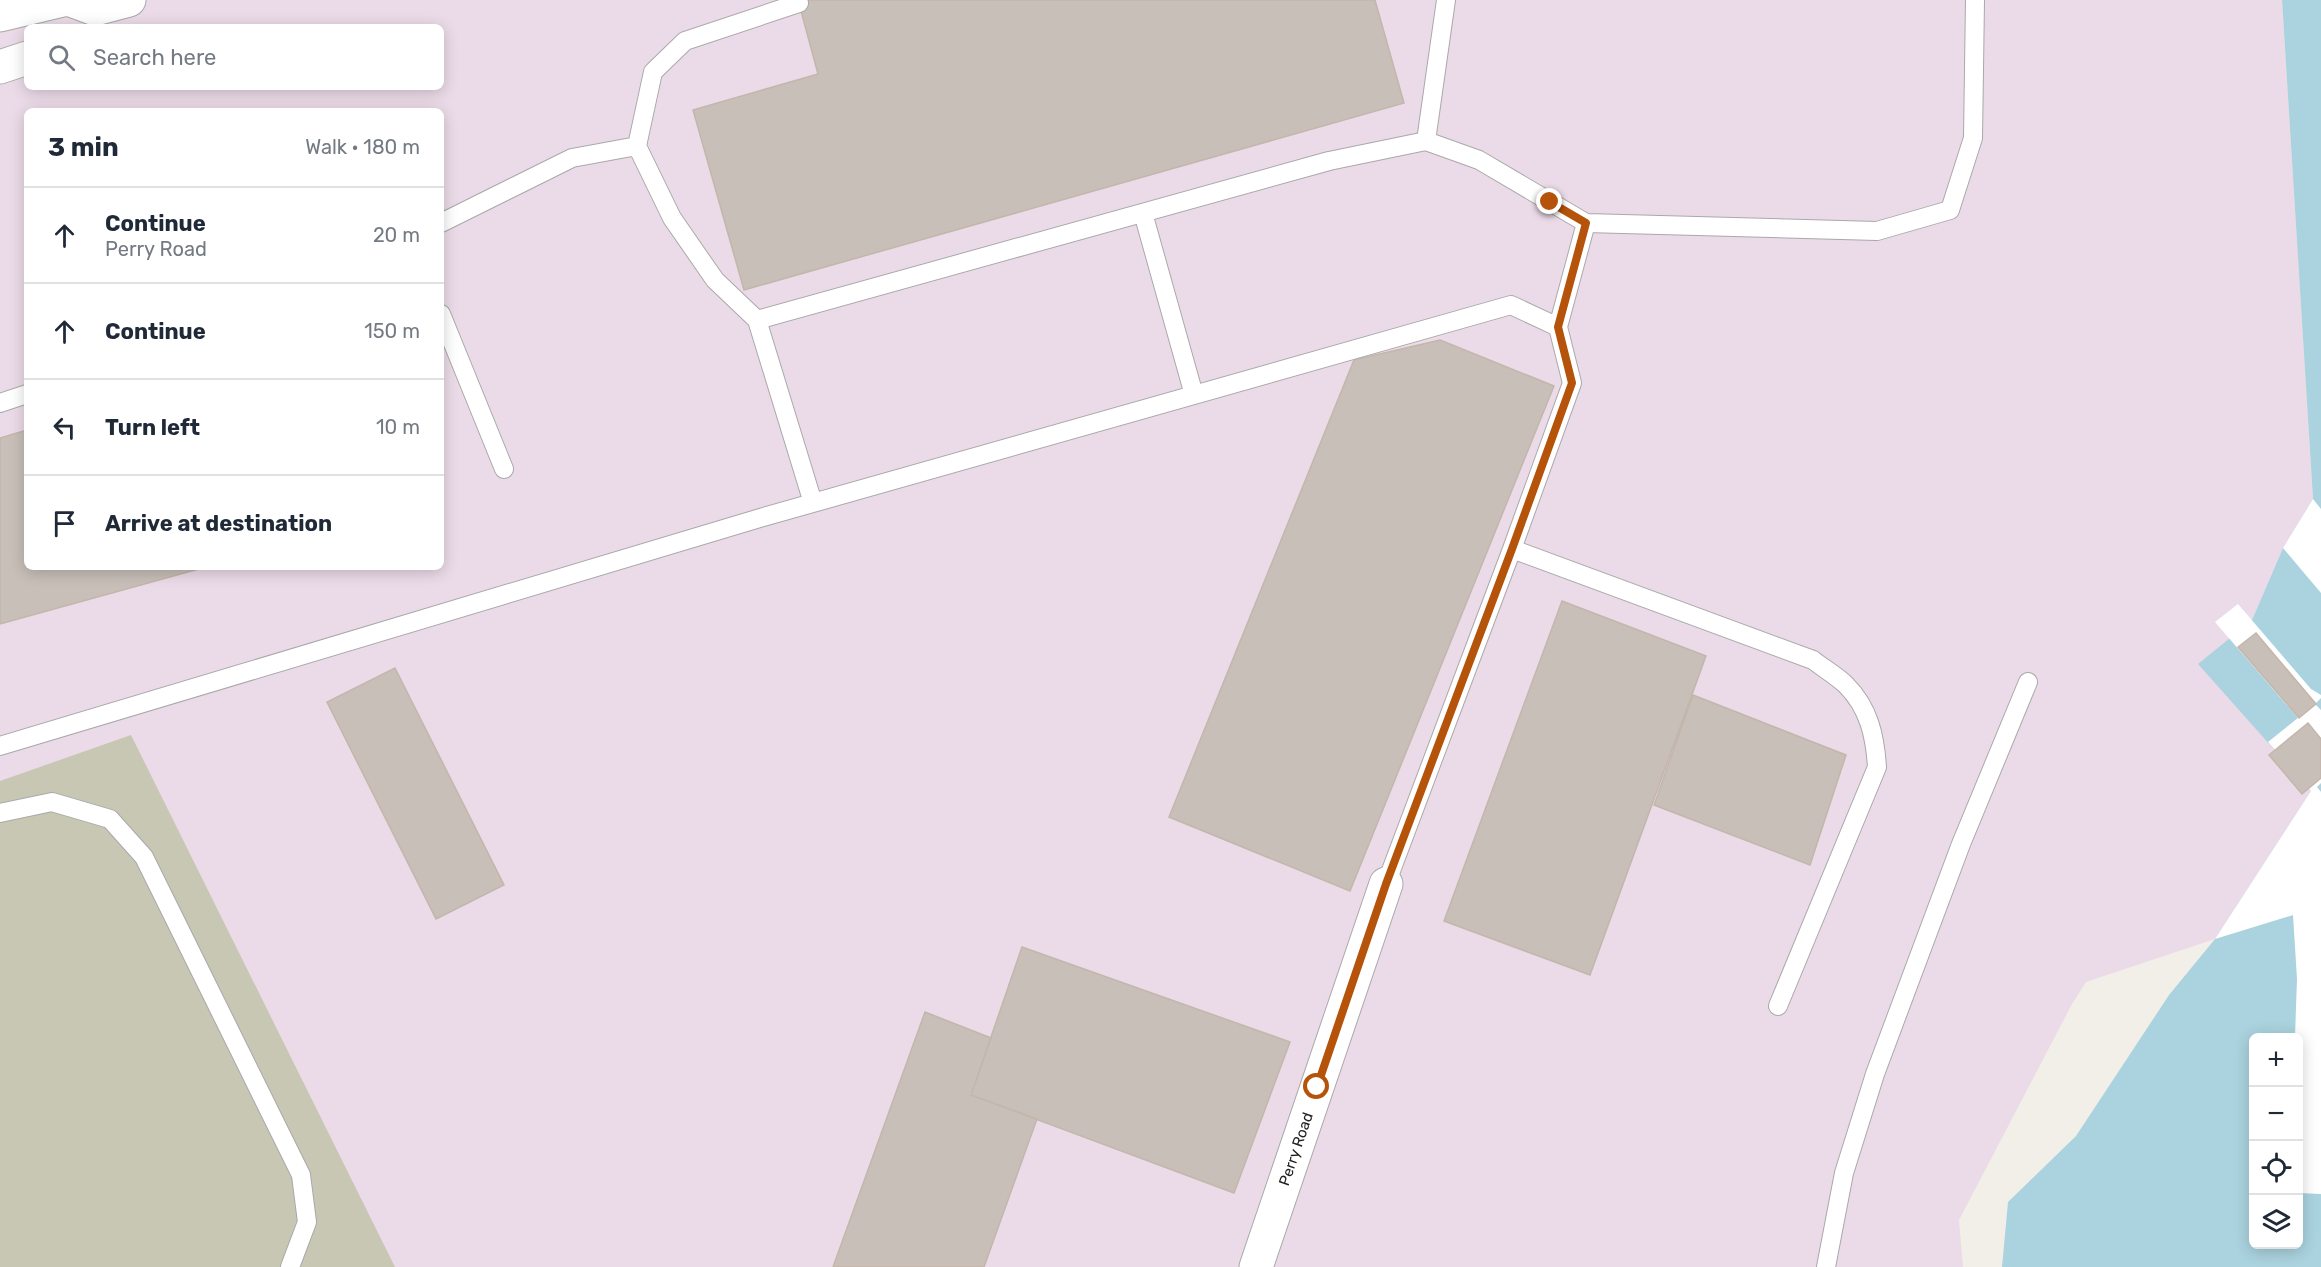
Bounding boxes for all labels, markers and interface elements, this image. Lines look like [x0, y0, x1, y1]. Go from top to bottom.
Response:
search box [24, 24, 444, 90]
icon: search [45, 41, 78, 74]
text: Search here [93, 44, 216, 71]
text: 3 min [48, 132, 119, 163]
text: Walk · 180 m [305, 135, 420, 159]
route end [1536, 188, 1562, 214]
text: Continue [105, 210, 206, 237]
icon: ahead [48, 219, 81, 252]
text: 20 m [373, 223, 420, 247]
text: Perry Road [105, 237, 207, 261]
icon: ahead [48, 315, 81, 348]
text: Continue [105, 318, 206, 345]
text: 150 m [364, 319, 420, 343]
icon: left [48, 411, 81, 444]
text: Turn left [105, 414, 200, 441]
text: 10 m [376, 415, 420, 439]
icon: arrive [48, 507, 81, 540]
text: Arrive at destination [105, 510, 332, 537]
map controls [2249, 1033, 2303, 1249]
button: + [2249, 1033, 2303, 1087]
route start [1303, 1073, 1329, 1099]
button: − [2249, 1087, 2303, 1141]
street label: Perry Road [1275, 1110, 1317, 1188]
button: locate [2249, 1141, 2303, 1195]
button: layers [2249, 1195, 2303, 1249]

